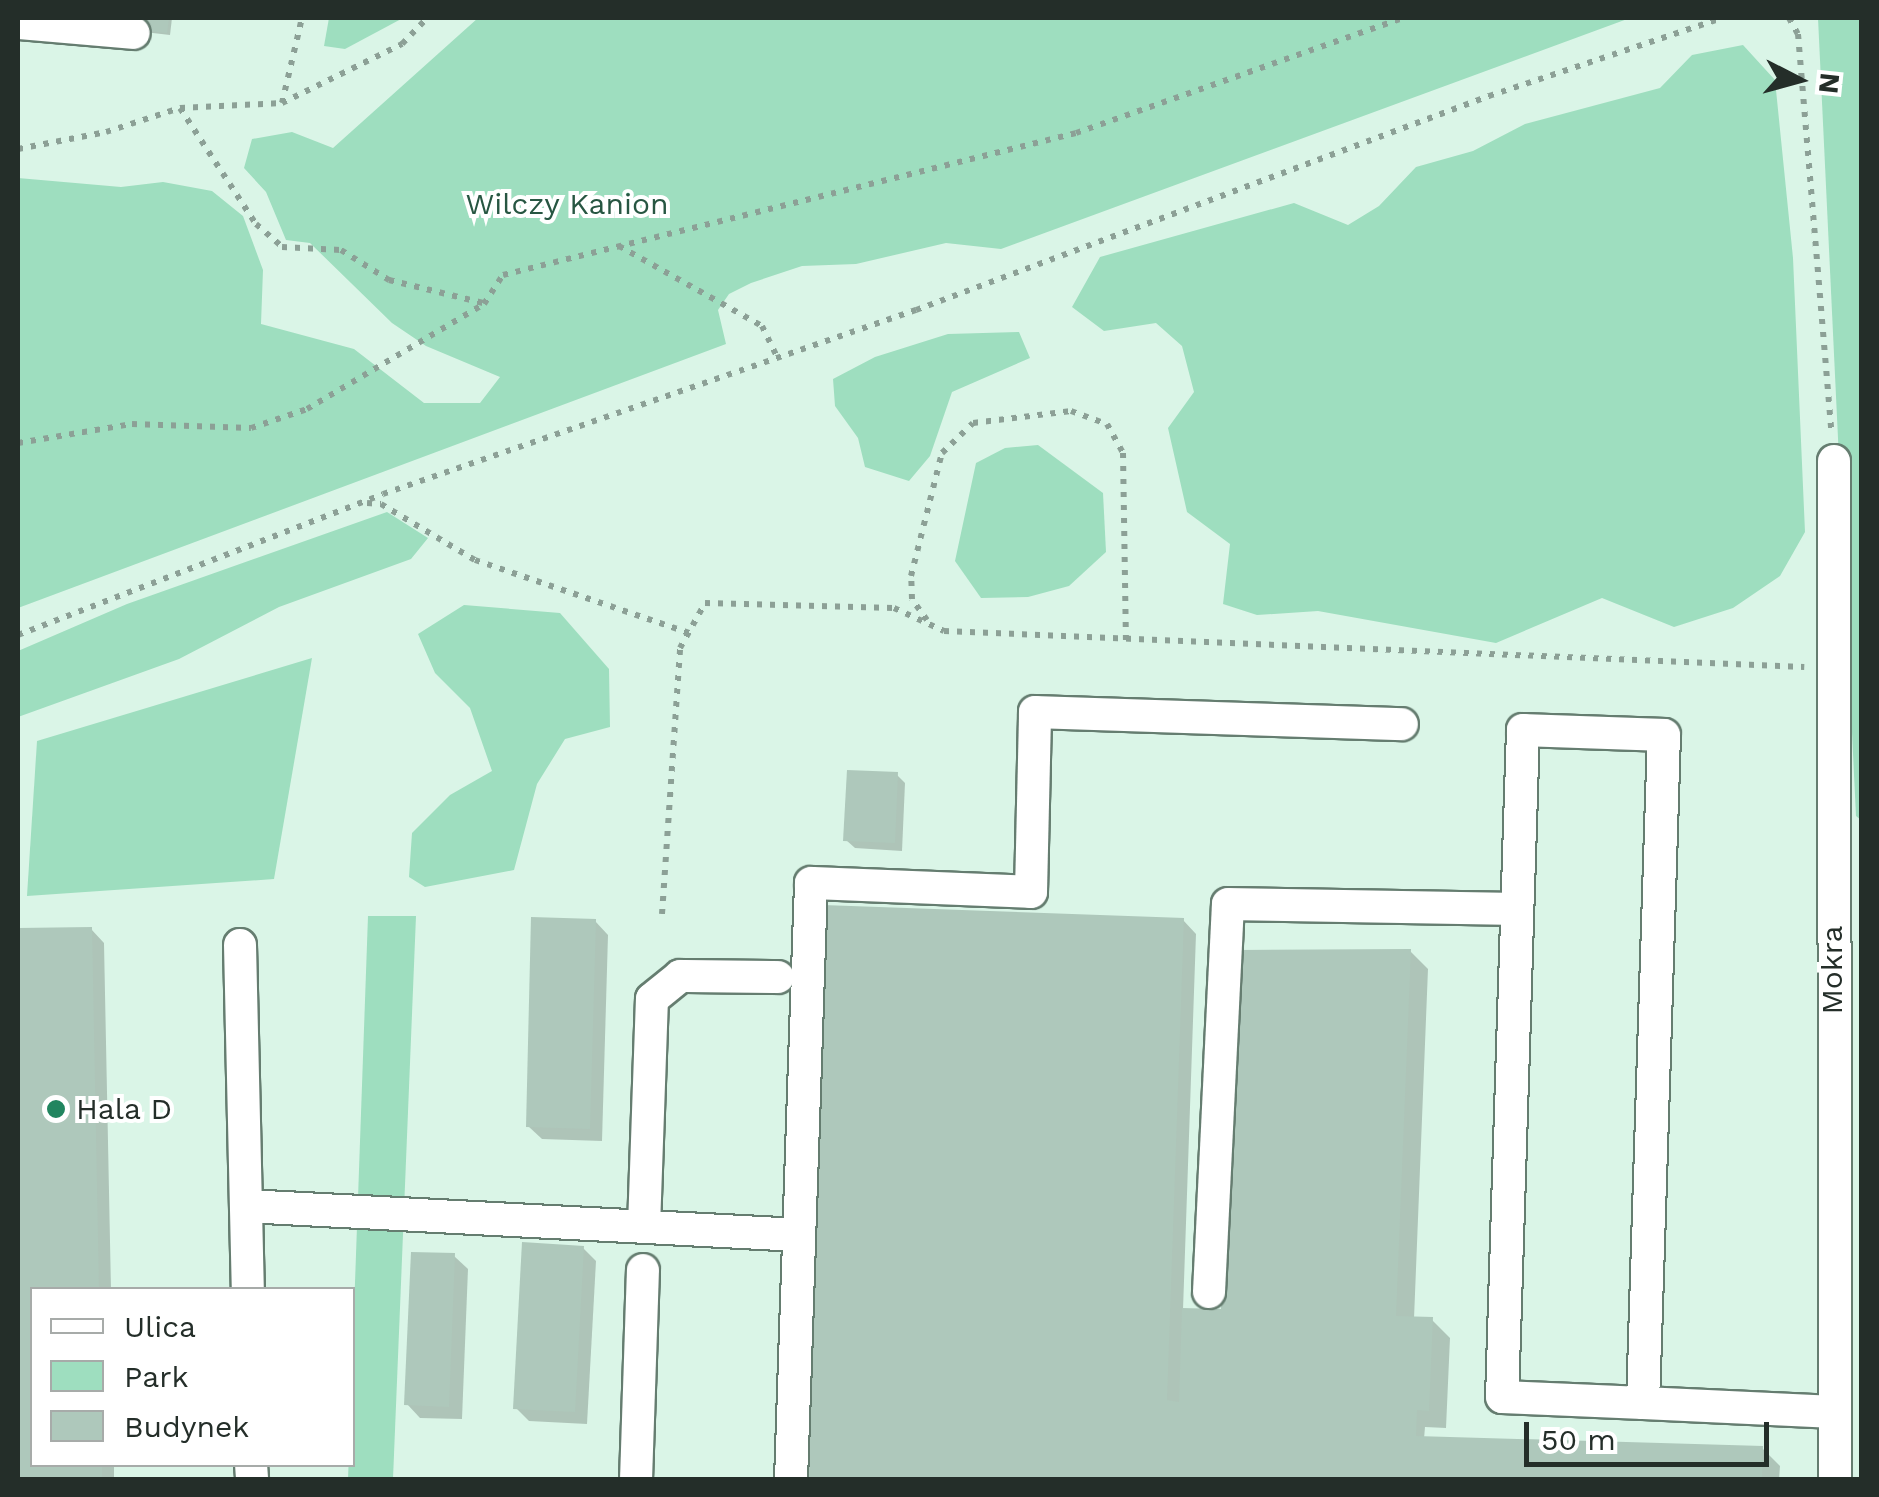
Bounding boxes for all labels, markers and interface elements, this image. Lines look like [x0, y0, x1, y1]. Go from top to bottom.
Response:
north arrow [1749, 30, 1849, 130]
text: N [1812, 71, 1847, 95]
park label: Wilczy Kanion [465, 186, 669, 222]
street label: Mokra [1814, 925, 1850, 1015]
place label: Hala D [76, 1091, 173, 1127]
marker: Hala D [45, 1098, 67, 1120]
legend [30, 1287, 355, 1467]
text: Ulica [124, 1309, 196, 1344]
text: Park [124, 1359, 189, 1394]
scale bar [1529, 1402, 1774, 1464]
text: Budynek [124, 1409, 249, 1444]
text: 50 m [1541, 1422, 1616, 1457]

